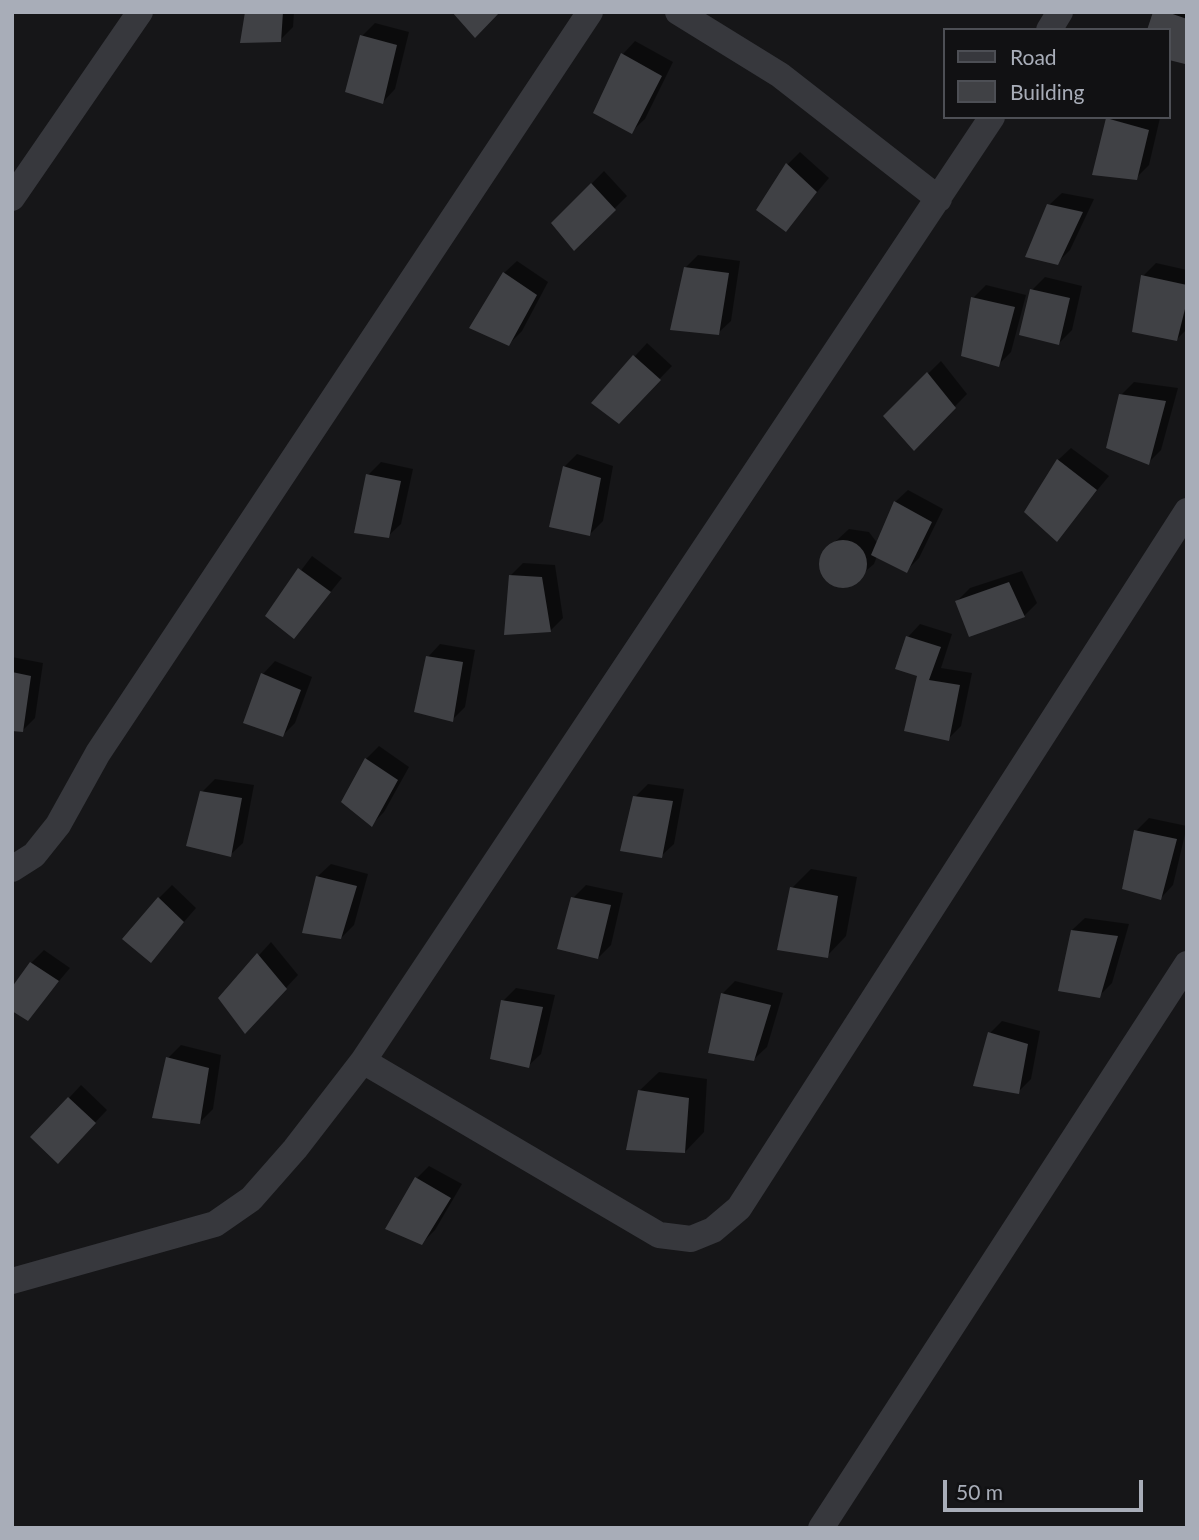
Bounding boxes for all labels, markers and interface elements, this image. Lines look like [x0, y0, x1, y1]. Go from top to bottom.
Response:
legend [944, 28, 1171, 119]
text: Road [1010, 44, 1057, 69]
text: Building [1010, 79, 1085, 104]
scale bar [947, 1466, 1146, 1510]
text: 50 m [956, 1479, 1003, 1504]

